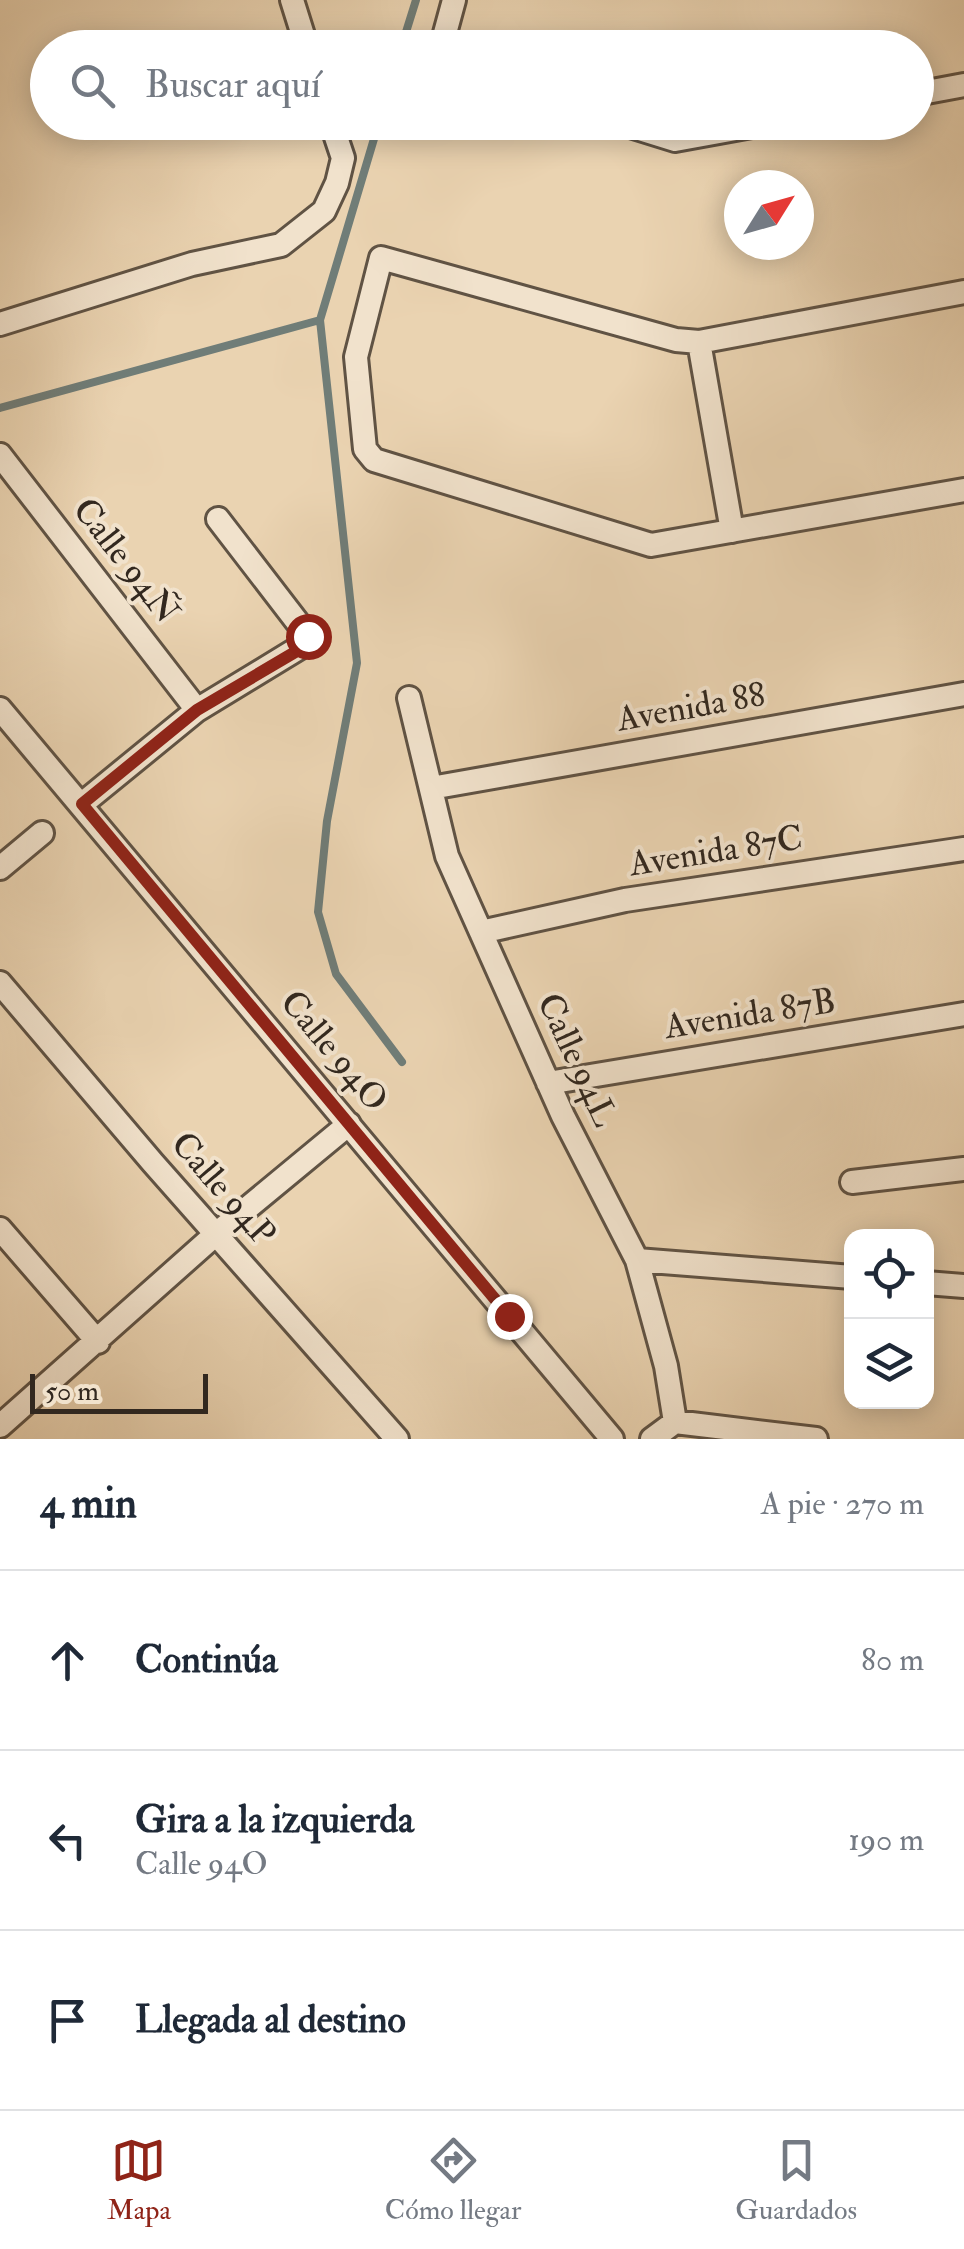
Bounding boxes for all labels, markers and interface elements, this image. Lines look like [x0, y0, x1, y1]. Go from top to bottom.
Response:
search box [30, 30, 934, 140]
icon: search [65, 58, 120, 113]
text: Buscar aquí [145, 61, 321, 109]
north arrow [724, 170, 814, 260]
street label: Calle 94Ñ [63, 489, 190, 633]
route start [286, 614, 332, 660]
street label: Avenida 88 [612, 672, 769, 742]
street label: Avenida 87C [625, 816, 806, 887]
street label: Avenida 87B [660, 979, 839, 1049]
street label: Calle 94O [271, 981, 397, 1121]
street label: Calle 94L [527, 986, 627, 1134]
street label: Calle 94P [161, 1123, 285, 1255]
map controls [844, 1229, 934, 1409]
button: locate [844, 1229, 934, 1319]
route end [487, 1294, 533, 1340]
button: layers [844, 1319, 934, 1409]
scale bar [30, 1369, 208, 1414]
text: 50 m [45, 1374, 99, 1409]
text: 4 min [40, 1478, 137, 1530]
text: A pie · 270 m [761, 1484, 924, 1524]
icon: ahead [40, 1633, 95, 1688]
text: Continúa [135, 1636, 278, 1684]
text: 80 m [861, 1640, 924, 1680]
text: Gira a la izquierda [135, 1796, 414, 1844]
icon: left [40, 1813, 95, 1868]
text: 190 m [848, 1820, 924, 1860]
text: Calle 94O [135, 1844, 268, 1884]
icon: arrive [40, 1993, 95, 2048]
text: Llegada al destino [135, 1996, 406, 2044]
tab: Mapa [107, 2133, 171, 2228]
tab: Cómo llegar [385, 2133, 521, 2228]
tab: Guardados [735, 2133, 857, 2228]

